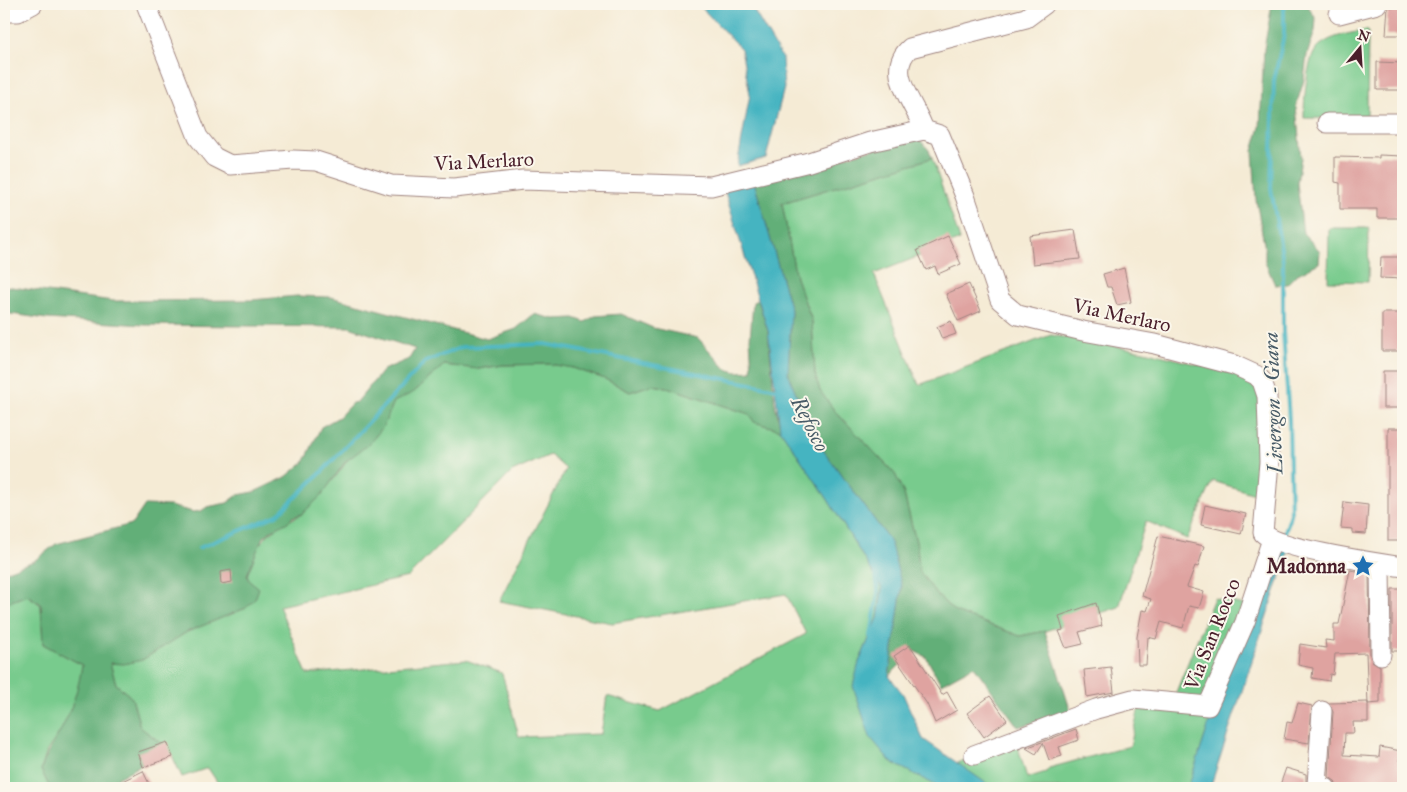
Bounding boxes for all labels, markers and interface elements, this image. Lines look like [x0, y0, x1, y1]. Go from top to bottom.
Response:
north arrow [1334, 22, 1384, 72]
text: N [1356, 26, 1372, 46]
street label: Via Merlaro [433, 146, 534, 176]
street label: Via Merlaro [1070, 293, 1173, 337]
water label: Livergon - Giara [1258, 332, 1289, 475]
water label: Refosco [785, 391, 835, 456]
place icon: Madonna [1350, 553, 1376, 579]
place label: Madonna [1267, 554, 1347, 578]
street label: Via San Rocco [1178, 575, 1245, 694]

